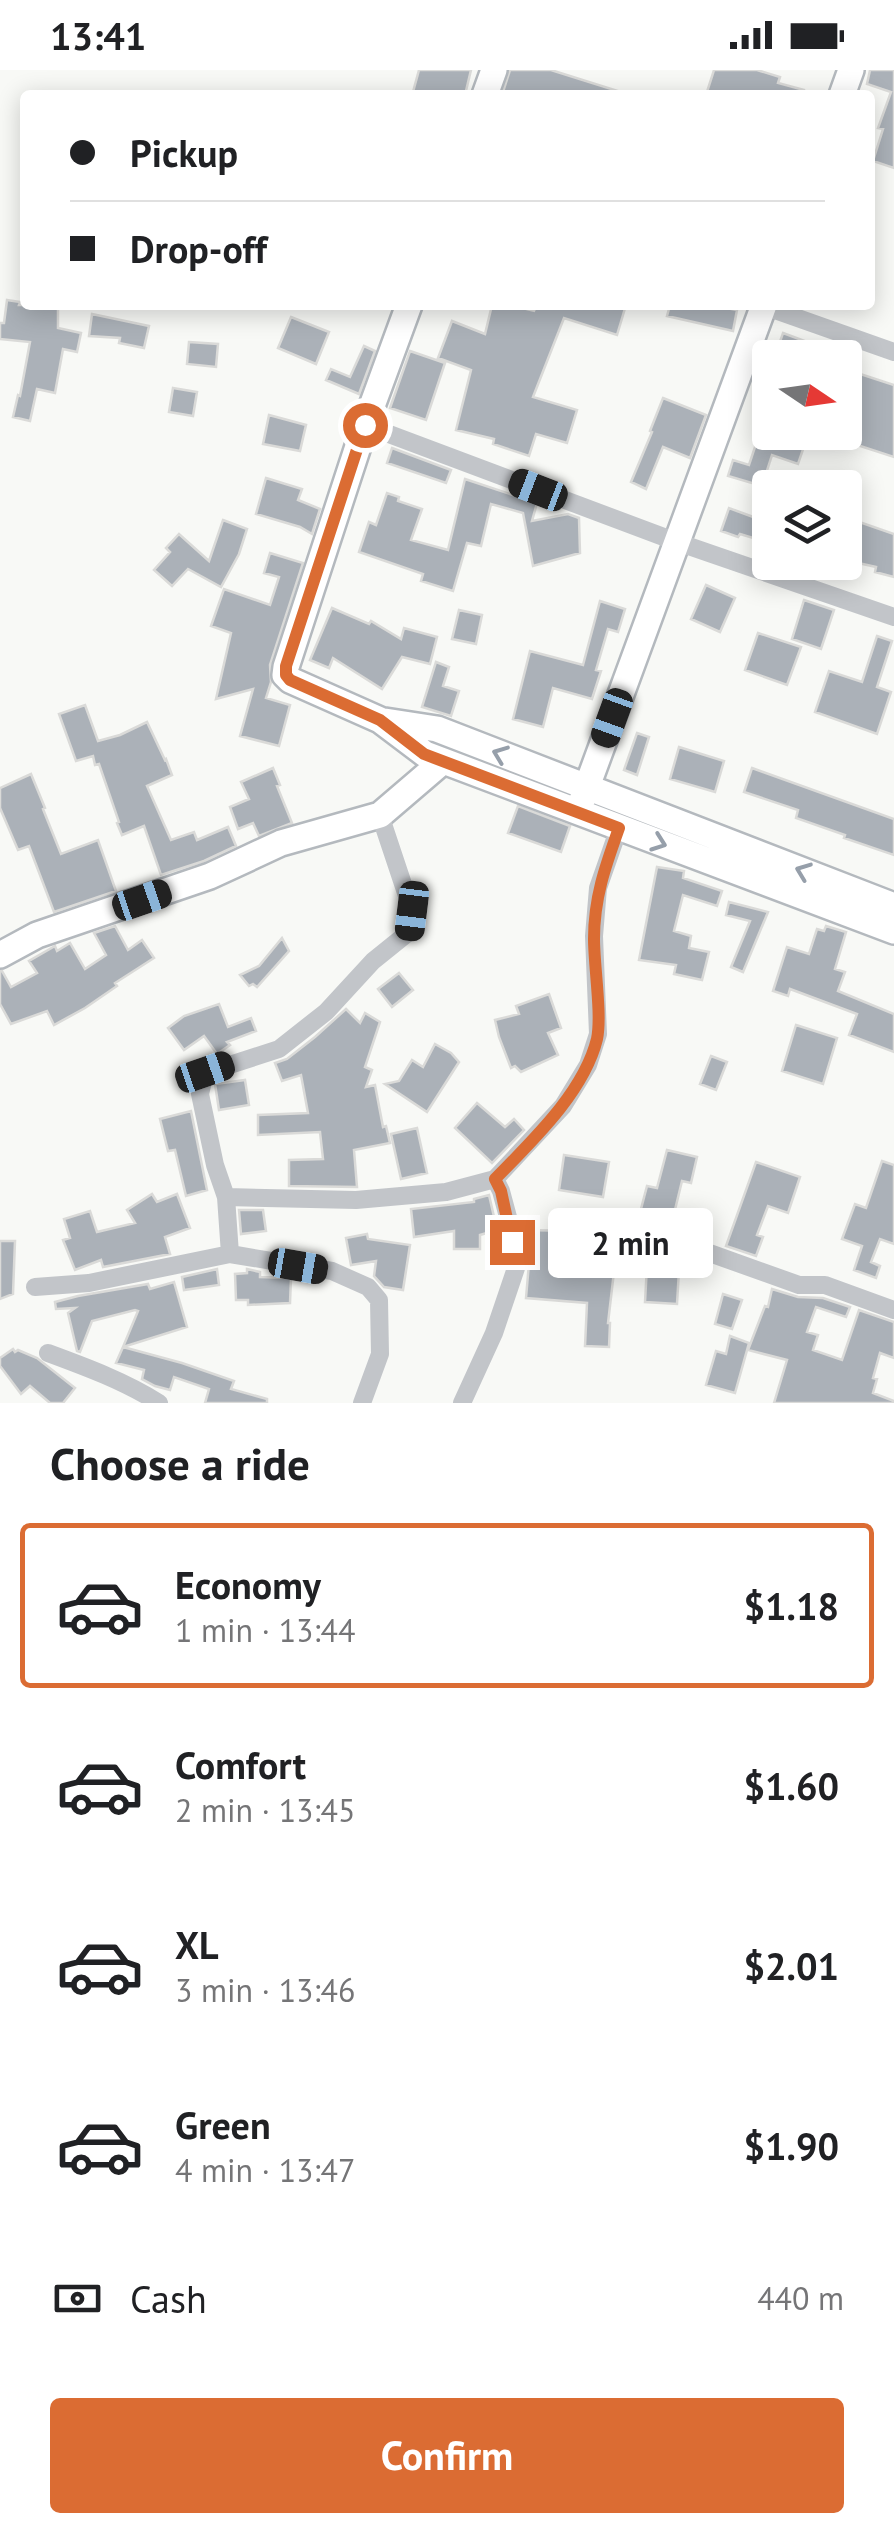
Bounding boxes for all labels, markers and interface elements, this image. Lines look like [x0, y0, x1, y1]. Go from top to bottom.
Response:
text: 13:41 [50, 11, 146, 60]
text: Pickup [130, 128, 238, 177]
text: Drop-off [130, 224, 267, 273]
north arrow [752, 340, 862, 450]
map controls [752, 340, 862, 580]
route start [343, 403, 388, 448]
car [505, 465, 571, 515]
button: layers [752, 470, 862, 580]
car [588, 685, 636, 751]
one-way arrow [492, 745, 509, 766]
one-way arrow [650, 831, 667, 852]
one-way arrow [795, 863, 813, 883]
car [109, 876, 175, 924]
car [393, 879, 431, 943]
car [172, 1048, 238, 1096]
callout: 2 min [547, 1207, 712, 1277]
route end [490, 1220, 535, 1265]
text: 2 min [591, 1222, 670, 1264]
car [266, 1246, 330, 1286]
text: Choose a ride [50, 1434, 310, 1492]
text: Economy [175, 1560, 321, 1609]
icon: car [55, 1561, 145, 1651]
text: $1.18 [743, 1581, 839, 1630]
text: 1 min · 13:44 [175, 1609, 355, 1651]
text: Comfort [175, 1740, 306, 1789]
icon: car [55, 1741, 145, 1831]
text: $1.60 [743, 1761, 839, 1810]
text: 2 min · 13:45 [175, 1789, 355, 1831]
text: XL [175, 1920, 219, 1969]
icon: car [55, 1921, 145, 2011]
text: $2.01 [743, 1941, 839, 1990]
text: 3 min · 13:46 [175, 1969, 355, 2011]
text: Green [175, 2100, 271, 2149]
icon: car [55, 2101, 145, 2191]
text: $1.90 [743, 2121, 839, 2170]
text: 4 min · 13:47 [175, 2149, 355, 2191]
icon: cash [50, 2271, 105, 2326]
text: Cash [130, 2274, 207, 2323]
text: 440 m [757, 2277, 844, 2319]
button: Confirm [50, 2398, 844, 2513]

